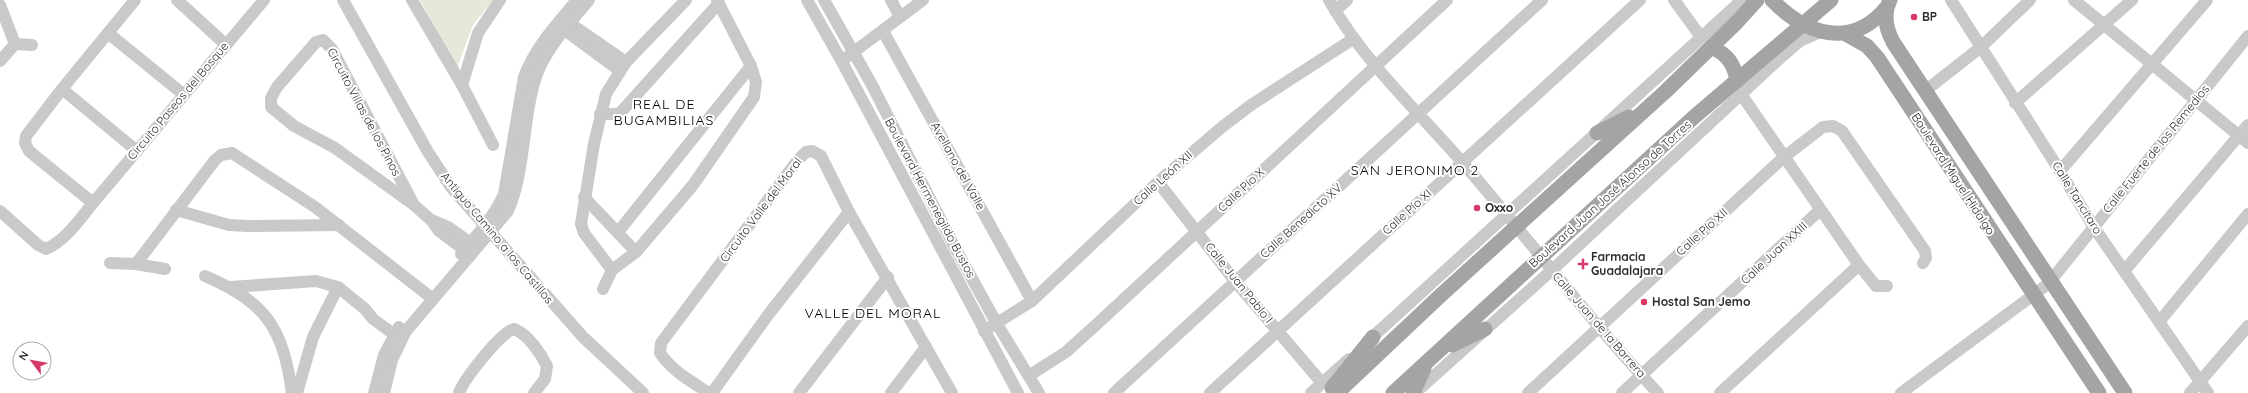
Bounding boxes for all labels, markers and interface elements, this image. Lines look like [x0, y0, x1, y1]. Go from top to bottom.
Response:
place label: BP [1922, 9, 1937, 24]
marker: BP [1909, 12, 1919, 22]
street label: Circuito Paseos del Bosque [124, 38, 232, 163]
street label: Circuito Villas de los Pinos [324, 45, 405, 179]
street label: Calle Fuerte de los Remedios [2099, 81, 2212, 216]
district label: REAL DE BUGAMBILIAS [614, 95, 714, 129]
street label: Boulevard Miguel Hidalgo [1908, 110, 1998, 237]
street label: Boulevard Hermenegildo Bustos [882, 115, 979, 281]
street label: Boulevard Juan José Alonso de Torres [1525, 116, 1694, 271]
street label: Avellano del Valle [928, 119, 989, 212]
street label: Calle León XII [1130, 147, 1195, 208]
street label: Circuito Valle del Moral [716, 154, 805, 265]
street label: Calle Tancítaro [2049, 159, 2106, 237]
district label: SAN JERONIMO 2 [1351, 161, 1479, 179]
street label: Calle Pío X [1214, 164, 1267, 215]
street label: Antiguo Camino a los Castillos [438, 169, 557, 307]
street label: Calle Benedicto XV [1257, 180, 1345, 261]
street label: Calle Pío XI [1379, 186, 1434, 238]
place label: Oxxo [1485, 200, 1514, 215]
marker: Oxxo [1472, 203, 1482, 213]
street label: Calle Pío XII [1673, 205, 1730, 259]
street label: Calle Juan XXIII [1737, 218, 1810, 287]
street label: Calle Juan Pablo I [1202, 239, 1277, 326]
place label: Farmacia Guadalajara [1591, 249, 1663, 278]
marker: Farmacia Guadalajara [1578, 259, 1588, 269]
street label: Calle Juan de la Barrera [1549, 269, 1649, 381]
place label: Hostal San Jemo [1652, 294, 1751, 309]
marker: Hostal San Jemo [1639, 297, 1649, 307]
district label: VALLE DEL MORAL [804, 304, 942, 322]
north arrow [12, 341, 52, 381]
text: N [15, 349, 32, 363]

